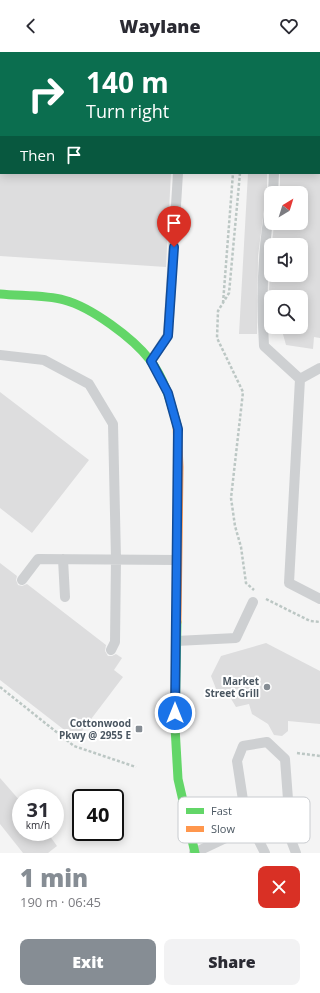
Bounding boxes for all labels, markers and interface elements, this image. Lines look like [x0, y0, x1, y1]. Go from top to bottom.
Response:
text: Waylane [119, 14, 201, 38]
icon: back [20, 15, 42, 37]
icon: heart [278, 15, 300, 37]
text: 140 m [86, 63, 169, 101]
icon: right [20, 68, 72, 120]
text: Turn right [86, 99, 169, 123]
icon: arrive [63, 144, 85, 166]
text: Then [20, 145, 55, 165]
north arrow [264, 186, 308, 230]
map controls [264, 186, 308, 334]
pin [157, 206, 191, 247]
icon: arrive [163, 212, 185, 234]
button: sound [264, 238, 308, 282]
button: search [264, 290, 308, 334]
place label: Market Street Grill [205, 674, 260, 700]
marker: Market Street Grill [262, 682, 272, 692]
position arrow [154, 692, 196, 734]
place label: Cottonwood Pkwy @ 2955 E [59, 716, 131, 742]
marker: Cottonwood Pkwy @ 2955 E [134, 724, 144, 734]
speed limit sign: 40 [72, 789, 124, 841]
text: 31 [27, 796, 49, 823]
legend [178, 797, 310, 843]
text: Fast [211, 803, 232, 818]
text: km/h [26, 818, 50, 832]
text: Slow [211, 821, 235, 836]
text: 1 min [20, 861, 88, 894]
button: close [258, 866, 300, 908]
text: 190 m · 06:45 [20, 893, 101, 911]
button: Exit [20, 939, 156, 985]
button: Share [164, 939, 300, 985]

